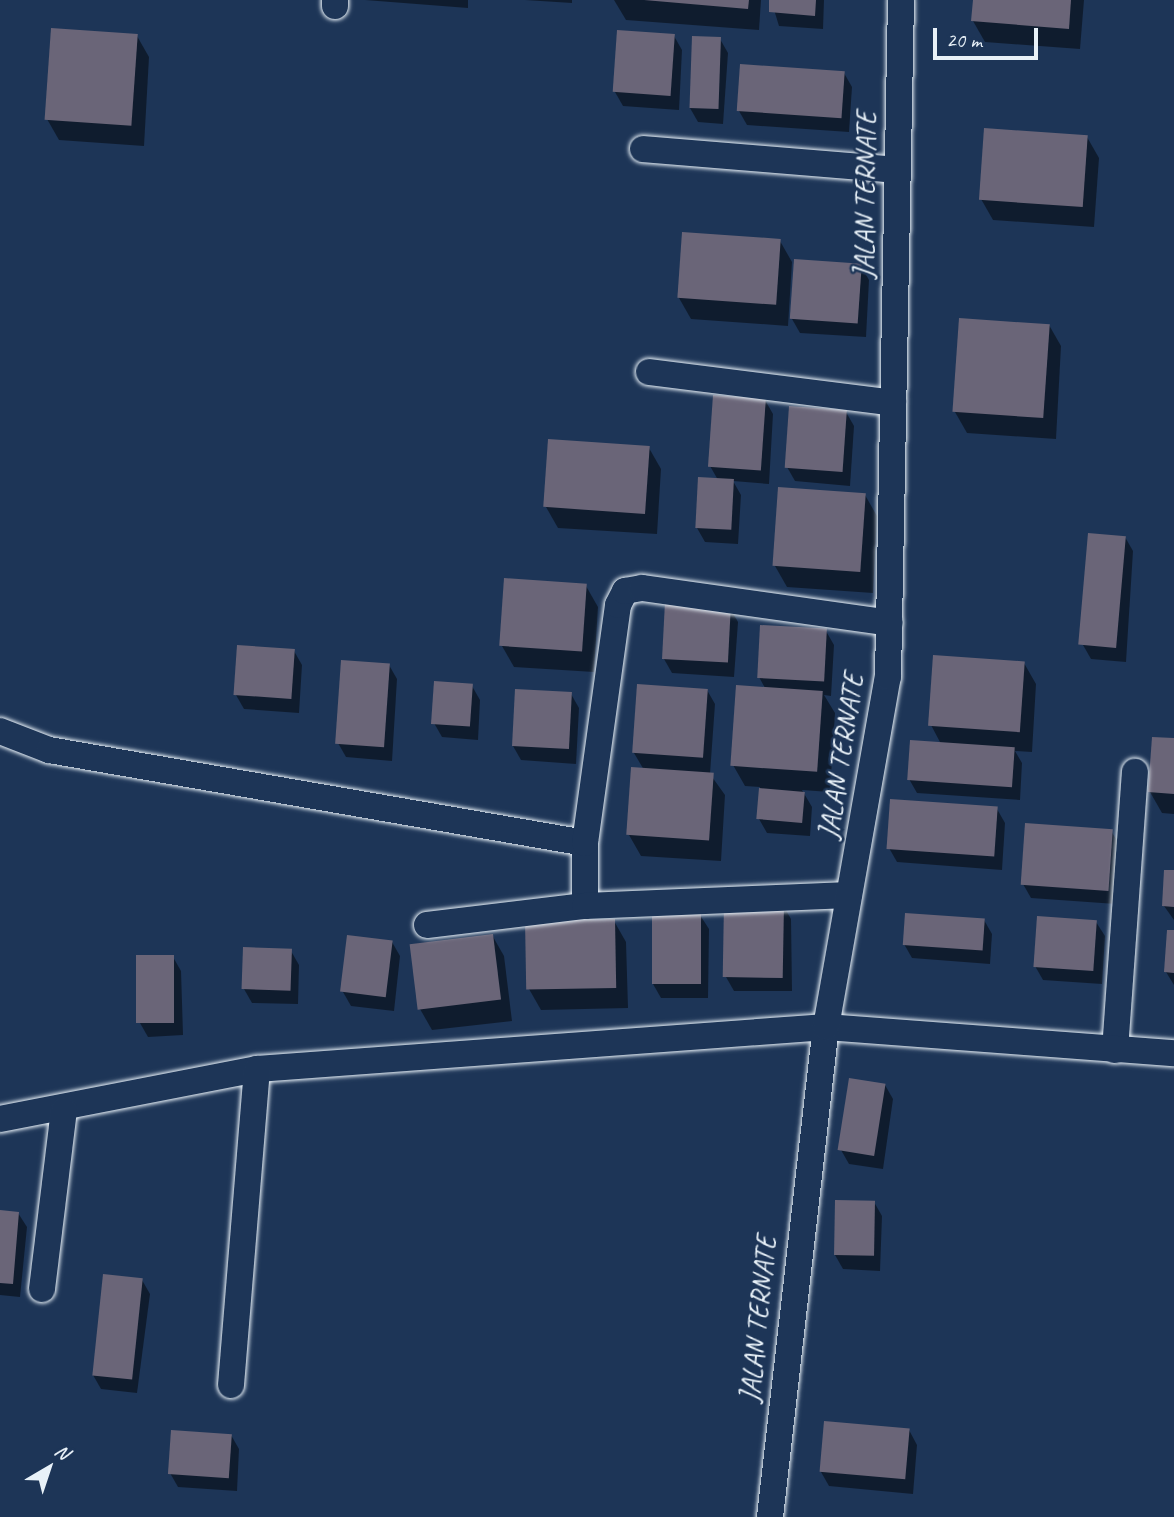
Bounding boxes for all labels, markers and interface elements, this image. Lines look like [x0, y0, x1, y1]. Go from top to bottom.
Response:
scale bar [936, 14, 1041, 58]
text: 20 m [946, 27, 982, 53]
street label: JALAN TERNATE [847, 111, 883, 279]
street label: JALAN TERNATE [811, 671, 871, 841]
street label: JALAN TERNATE [733, 1234, 783, 1404]
north arrow [14, 1433, 84, 1503]
text: N [50, 1439, 74, 1465]

